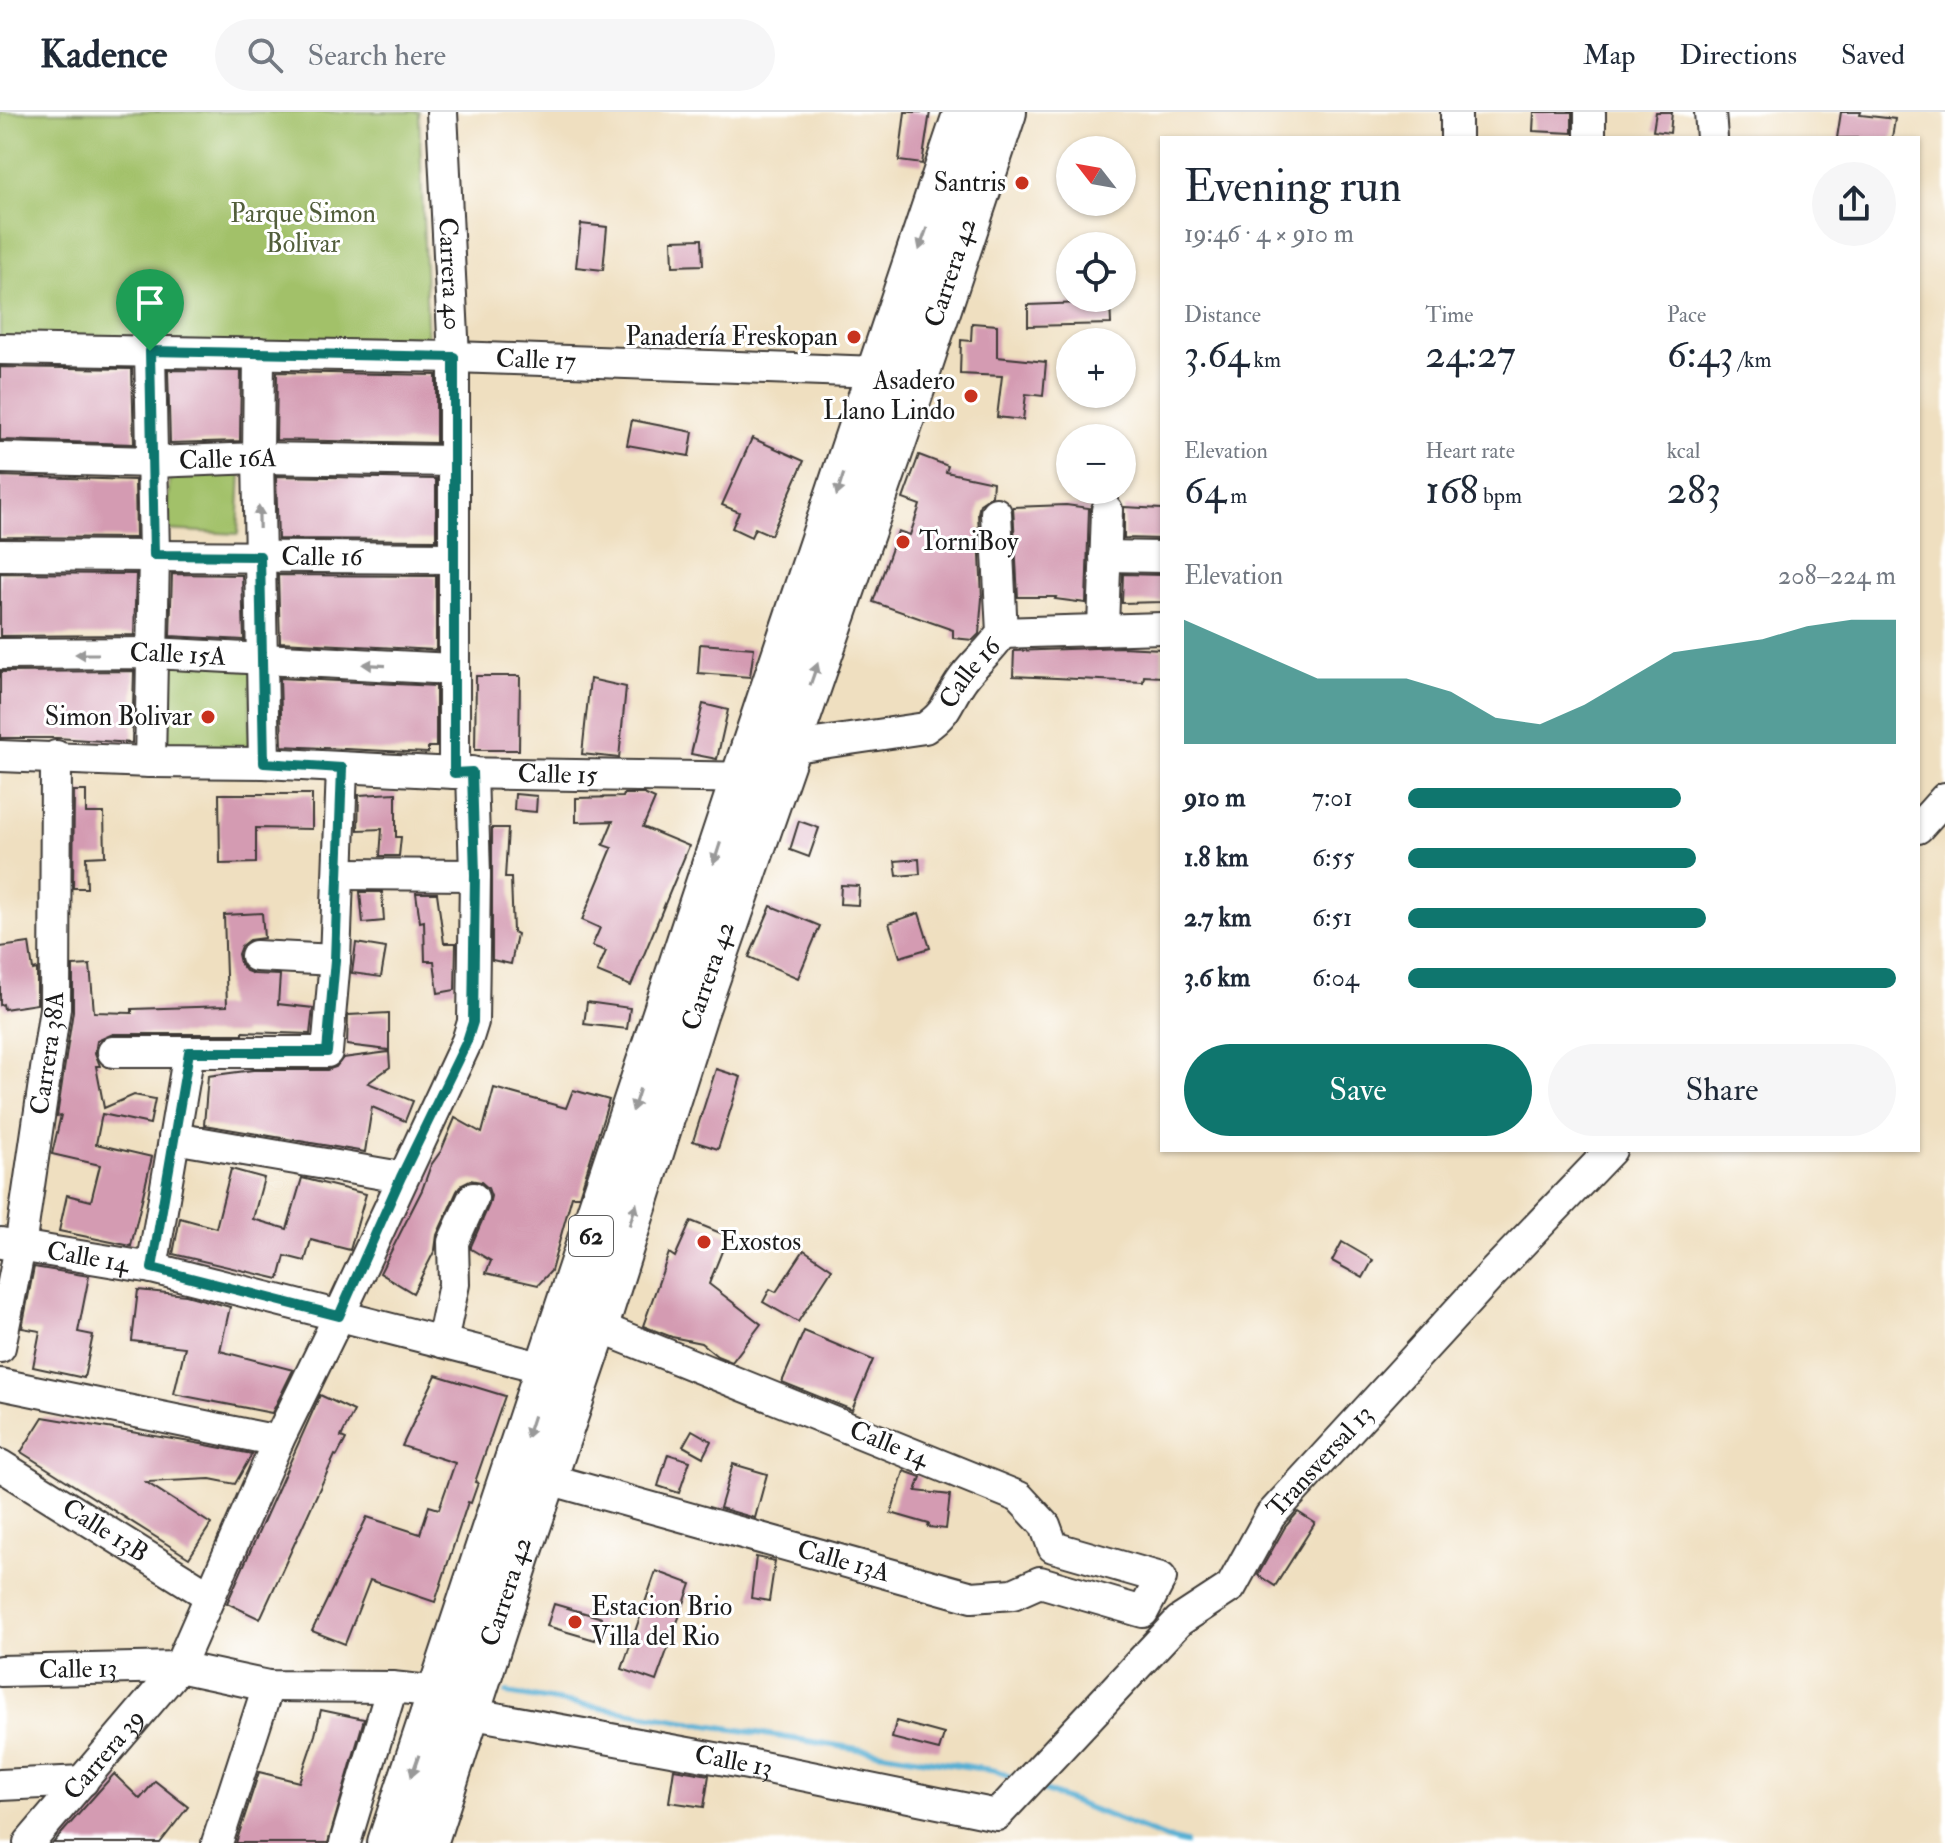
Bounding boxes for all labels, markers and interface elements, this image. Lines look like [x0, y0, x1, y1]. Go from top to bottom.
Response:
search box [215, 19, 775, 91]
text: Kadence [40, 31, 167, 79]
icon: search [243, 33, 287, 77]
text: Search here [307, 37, 446, 74]
text: Map [1583, 38, 1636, 73]
text: Directions [1680, 38, 1797, 73]
text: Saved [1841, 38, 1905, 73]
north arrow [1056, 136, 1136, 216]
map controls [1056, 136, 1136, 504]
text: Evening run [1184, 160, 1402, 215]
button: share [1812, 162, 1896, 246]
place label: Santris [934, 167, 1006, 199]
marker: Santris [1013, 174, 1031, 192]
park label: Parque Simon Bolivar [230, 198, 376, 260]
street label: Carrera 42 [918, 214, 984, 331]
street label: Carrera 40 [431, 217, 469, 331]
text: 19:46 · 4 × 910 m [1184, 218, 1354, 250]
one-way arrow [917, 227, 929, 251]
button: locate [1056, 232, 1136, 312]
pin [116, 269, 184, 351]
icon: arrive [128, 281, 172, 325]
text: Distance [1184, 301, 1261, 329]
text: Time [1425, 301, 1473, 329]
text: Pace [1667, 301, 1706, 329]
place label: Panadería Freskopan [625, 321, 838, 354]
marker: Panadería Freskopan [845, 328, 863, 346]
button: + [1056, 328, 1136, 408]
text: 3.64 [1184, 329, 1249, 380]
text: 24:27 [1425, 329, 1516, 380]
text: 6:43 [1667, 329, 1734, 380]
street label: Calle 17 [495, 342, 577, 377]
text: km [1249, 346, 1281, 374]
text: /km [1734, 346, 1772, 374]
place label: Asadero Llano Lindo [823, 365, 955, 427]
marker: Asadero Llano Lindo [962, 387, 980, 405]
button: − [1056, 424, 1136, 504]
text: Elevation [1184, 437, 1268, 465]
text: Heart rate [1425, 437, 1515, 465]
text: kcal [1667, 437, 1700, 465]
street label: Calle 16A [178, 442, 278, 477]
text: 64 [1184, 465, 1226, 516]
text: 168 [1425, 465, 1478, 516]
text: 283 [1667, 465, 1721, 516]
one-way arrow [834, 474, 846, 498]
text: m [1226, 482, 1247, 510]
text: bpm [1478, 482, 1522, 510]
one-way arrow [253, 504, 266, 529]
place label: TorniBoy [919, 526, 1019, 558]
marker: TorniBoy [894, 533, 912, 551]
street label: Calle 16 [281, 541, 365, 573]
text: Elevation [1184, 560, 1283, 592]
text: 208–224 m [1778, 560, 1896, 592]
street label: Calle 16 [932, 630, 1009, 714]
street label: Calle 15A [130, 637, 227, 673]
one-way arrow [74, 648, 99, 660]
one-way arrow [361, 658, 386, 671]
one-way arrow [808, 662, 820, 686]
place label: Simon Bolivar [45, 701, 192, 733]
marker: Simon Bolivar [199, 708, 217, 726]
street label: Calle 15 [517, 758, 598, 791]
text: 910 m [1184, 782, 1245, 814]
text: 7:01 [1312, 782, 1353, 814]
one-way arrow [711, 841, 723, 865]
text: 1.8 km [1184, 842, 1249, 874]
text: 6:55 [1312, 842, 1354, 874]
text: 2.7 km [1184, 902, 1251, 934]
text: 6:51 [1312, 902, 1352, 934]
street label: Carrera 42 [675, 918, 742, 1034]
text: 3.6 km [1184, 962, 1250, 994]
text: 6:04 [1312, 962, 1359, 994]
street label: Carrera 38A [24, 991, 71, 1117]
button: Save [1184, 1044, 1532, 1136]
button: Share [1548, 1044, 1896, 1136]
one-way arrow [629, 1088, 641, 1112]
one-way arrow [627, 1202, 639, 1226]
road number: 62 [569, 1216, 613, 1256]
place label: Exostos [720, 1226, 801, 1258]
marker: Exostos [695, 1233, 713, 1251]
street label: Calle 14 [44, 1235, 132, 1280]
street label: Transversal 13 [1260, 1398, 1380, 1524]
street label: Calle 14 [845, 1414, 934, 1475]
one-way arrow [523, 1415, 535, 1439]
street label: Calle 13B [56, 1492, 154, 1569]
street label: Carrera 42 [474, 1533, 539, 1651]
street label: Calle 13A [794, 1533, 894, 1590]
place label: Estacion Brio Villa del Rio [591, 1591, 732, 1653]
marker: Estacion Brio Villa del Rio [566, 1613, 584, 1631]
street label: Calle 13 [38, 1652, 118, 1686]
street label: Carrera 39 [57, 1703, 152, 1807]
street label: Calle 13 [692, 1739, 775, 1785]
one-way arrow [409, 1754, 421, 1778]

